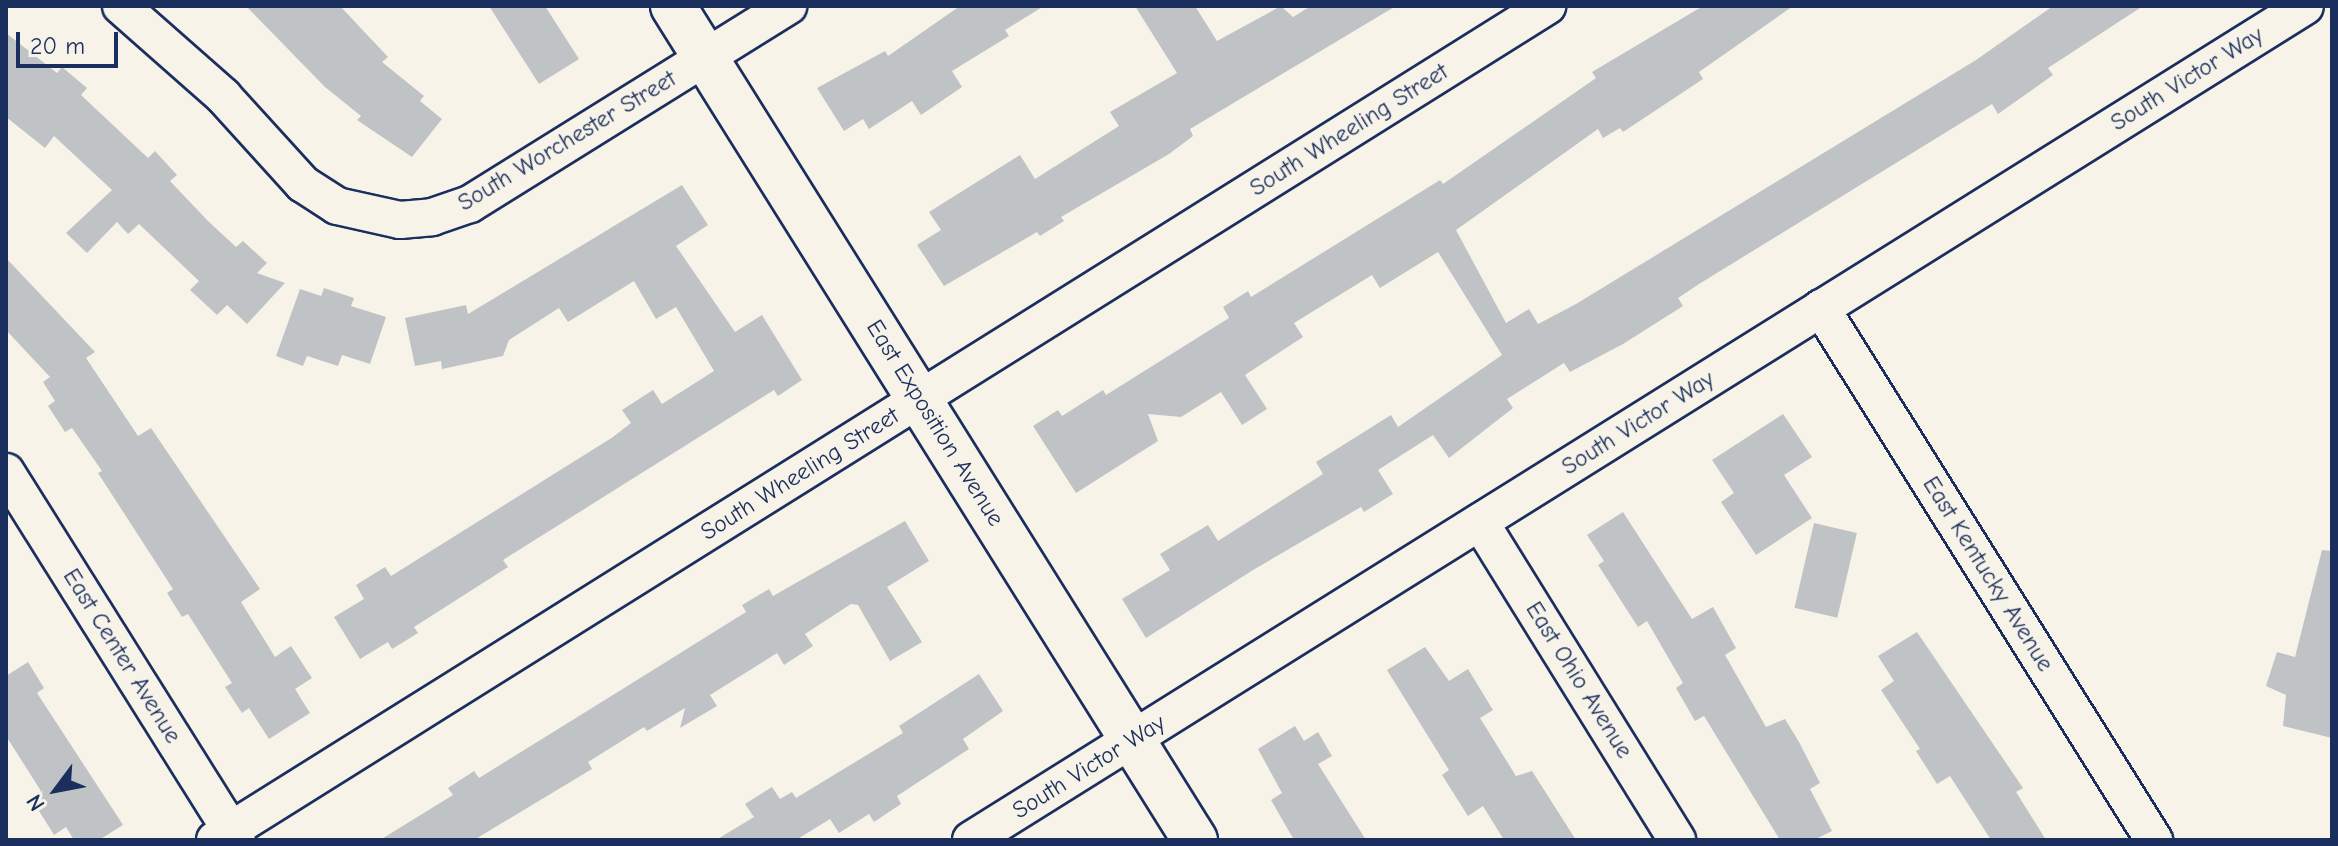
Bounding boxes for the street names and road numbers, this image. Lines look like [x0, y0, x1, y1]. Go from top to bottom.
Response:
street label: South Victor Way [2105, 21, 2269, 137]
street label: South Wheeling Street [1244, 57, 1454, 203]
street label: South Worchester Street [453, 64, 681, 218]
street label: East Exposition Avenue [860, 315, 1010, 531]
street label: South Victor Way [1556, 365, 1720, 481]
street label: South Wheeling Street [695, 401, 905, 547]
street label: East Kentucky Avenue [1916, 471, 2060, 677]
street label: East Center Avenue [57, 563, 187, 749]
street label: East Ohio Avenue [1519, 596, 1639, 764]
street label: South Victor Way [1007, 709, 1171, 825]

